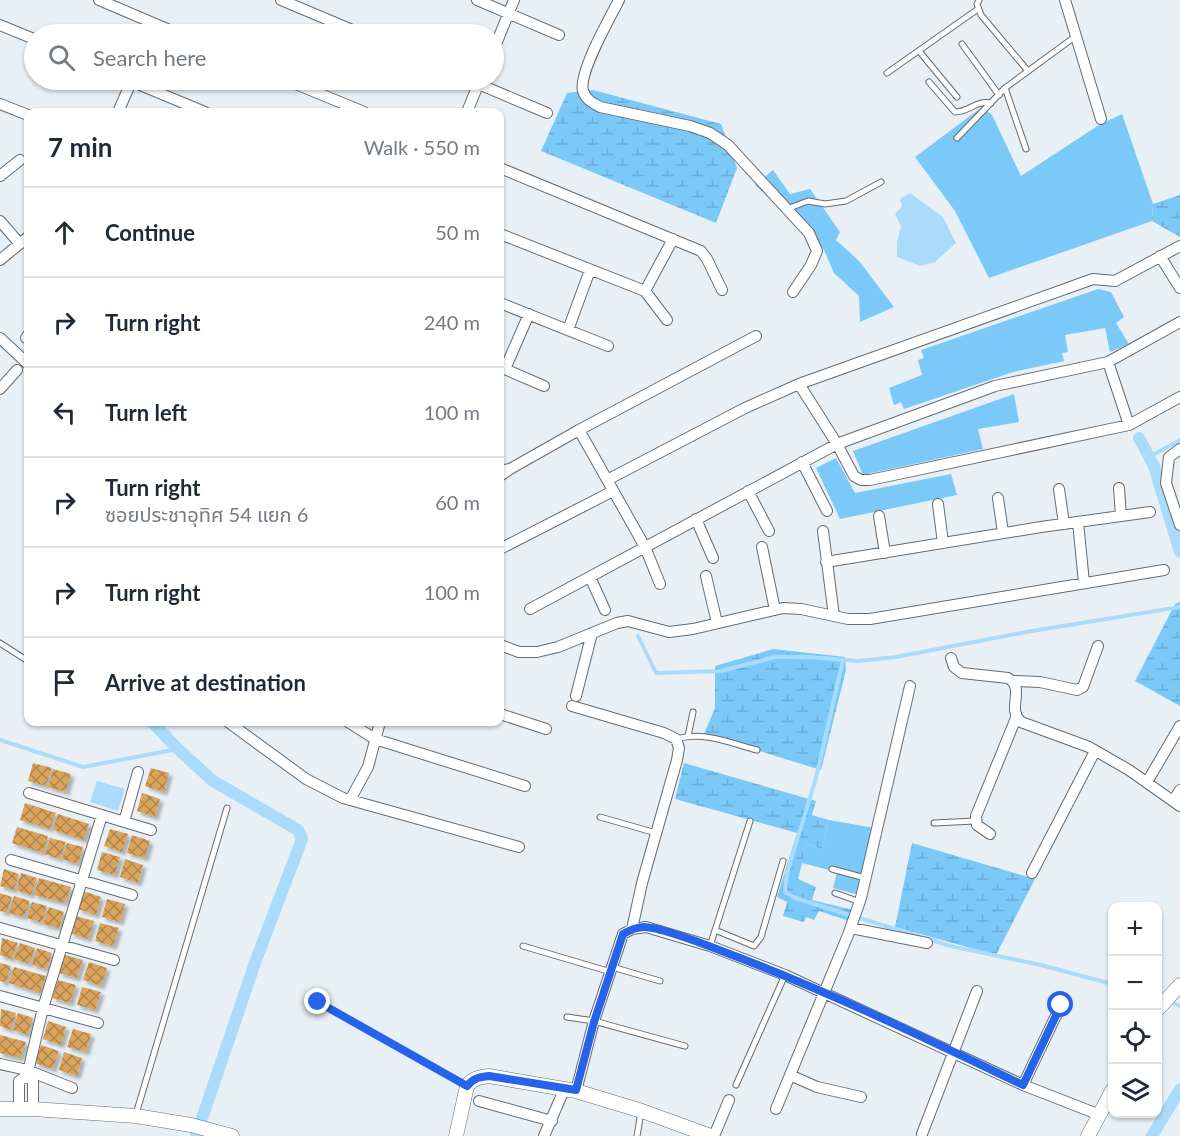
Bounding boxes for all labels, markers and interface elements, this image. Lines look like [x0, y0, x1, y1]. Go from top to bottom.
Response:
search box [24, 24, 504, 90]
icon: search [45, 41, 78, 74]
text: Search here [93, 44, 206, 71]
text: 7 min [48, 131, 112, 163]
text: Walk · 550 m [364, 135, 480, 159]
icon: ahead [48, 216, 81, 249]
text: Continue [105, 219, 195, 246]
text: 50 m [435, 220, 480, 244]
icon: right [48, 306, 81, 339]
text: Turn right [105, 309, 200, 336]
text: 240 m [424, 310, 480, 334]
icon: left [48, 396, 81, 429]
text: Turn left [105, 399, 187, 426]
text: 100 m [424, 400, 480, 424]
text: Turn right [105, 474, 200, 501]
icon: right [48, 486, 81, 519]
text: 60 m [435, 490, 480, 514]
text: ซอยประชาอุทิศ 54 แยก 6 [105, 502, 308, 526]
icon: right [48, 576, 81, 609]
text: Turn right [105, 579, 200, 606]
text: 100 m [424, 580, 480, 604]
icon: arrive [48, 666, 81, 699]
text: Arrive at destination [105, 669, 306, 696]
map controls [1108, 902, 1162, 1118]
button: + [1108, 902, 1162, 956]
button: − [1108, 956, 1162, 1010]
route end [304, 988, 330, 1014]
route start [1047, 991, 1073, 1017]
button: locate [1108, 1010, 1162, 1064]
button: layers [1108, 1064, 1162, 1118]

